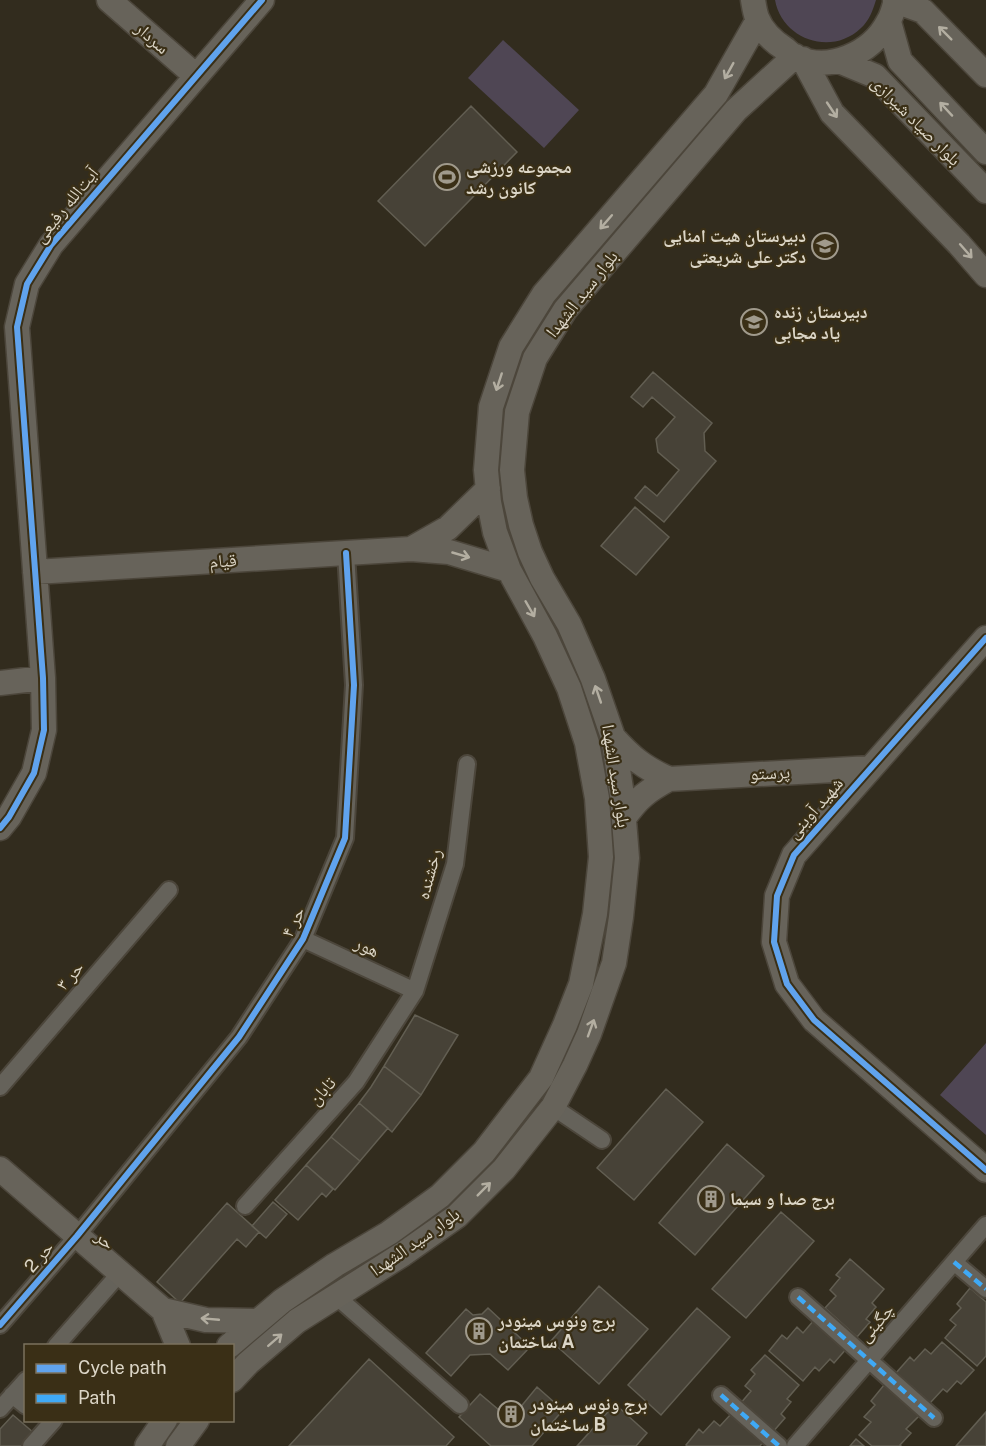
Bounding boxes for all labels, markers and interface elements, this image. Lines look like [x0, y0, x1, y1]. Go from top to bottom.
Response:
street label: سردار [130, 17, 173, 58]
one-way arrow [938, 26, 953, 41]
one-way arrow [723, 62, 735, 79]
street label: بلوار صیاد شیرازی [866, 71, 966, 171]
one-way arrow [825, 102, 838, 119]
one-way arrow [939, 102, 953, 117]
place label: مجموعه ورزشی کانون رشد [466, 156, 572, 199]
street label: آیت‌الله رفیعی [29, 162, 103, 247]
sports icon: مجموعه ورزشی کانون رشد [432, 162, 462, 192]
one-way arrow [599, 214, 613, 229]
place label: دبیرستان هیت امنایی دکتر علی شریعتی [663, 225, 806, 268]
school or university icon: دبیرستان هیت امنایی دکتر علی شریعتی [810, 231, 840, 261]
one-way arrow [958, 243, 972, 259]
street label: بلوار سید الشهدا [541, 246, 622, 342]
place label: دبیرستان زنده یاد مجابی [774, 301, 868, 344]
school or university icon: دبیرستان زنده یاد مجابی [739, 307, 769, 337]
one-way arrow [493, 373, 504, 391]
street label: قیام [209, 549, 238, 574]
one-way arrow [451, 550, 470, 561]
one-way arrow [524, 600, 536, 617]
one-way arrow [592, 686, 603, 704]
street label: بلوار سید الشهدا [597, 723, 635, 829]
street label: پرستو [749, 761, 791, 785]
street label: شهید آوینی [782, 773, 848, 843]
street label: رخشنده [412, 846, 445, 901]
street label: حر ۴ [276, 903, 309, 940]
street label: هور [351, 931, 383, 961]
street label: حر ۳ [51, 957, 88, 994]
one-way arrow [587, 1020, 598, 1038]
street label: تابان [304, 1072, 340, 1110]
one-way arrow [476, 1182, 491, 1196]
building icon: برج صدا و سیما [696, 1184, 726, 1214]
place label: برج صدا و سیما [730, 1188, 835, 1210]
street label: بلوار سید الشهدا [366, 1203, 464, 1281]
street label: حر [91, 1225, 119, 1254]
street label: حر 2 [20, 1237, 58, 1276]
street label: چگینی [853, 1299, 899, 1347]
place label: برج ونوس مینودر ساختمان A [497, 1310, 615, 1353]
one-way arrow [201, 1313, 220, 1324]
building icon: برج ونوس مینودر ساختمان A [464, 1316, 494, 1346]
one-way arrow [267, 1333, 282, 1347]
legend [24, 1344, 234, 1422]
text: Cycle path [78, 1357, 167, 1378]
text: Path [78, 1387, 116, 1408]
place label: برج ونوس مینودر ساختمان B [529, 1393, 647, 1436]
building icon: برج ونوس مینودر ساختمان B [496, 1399, 526, 1429]

